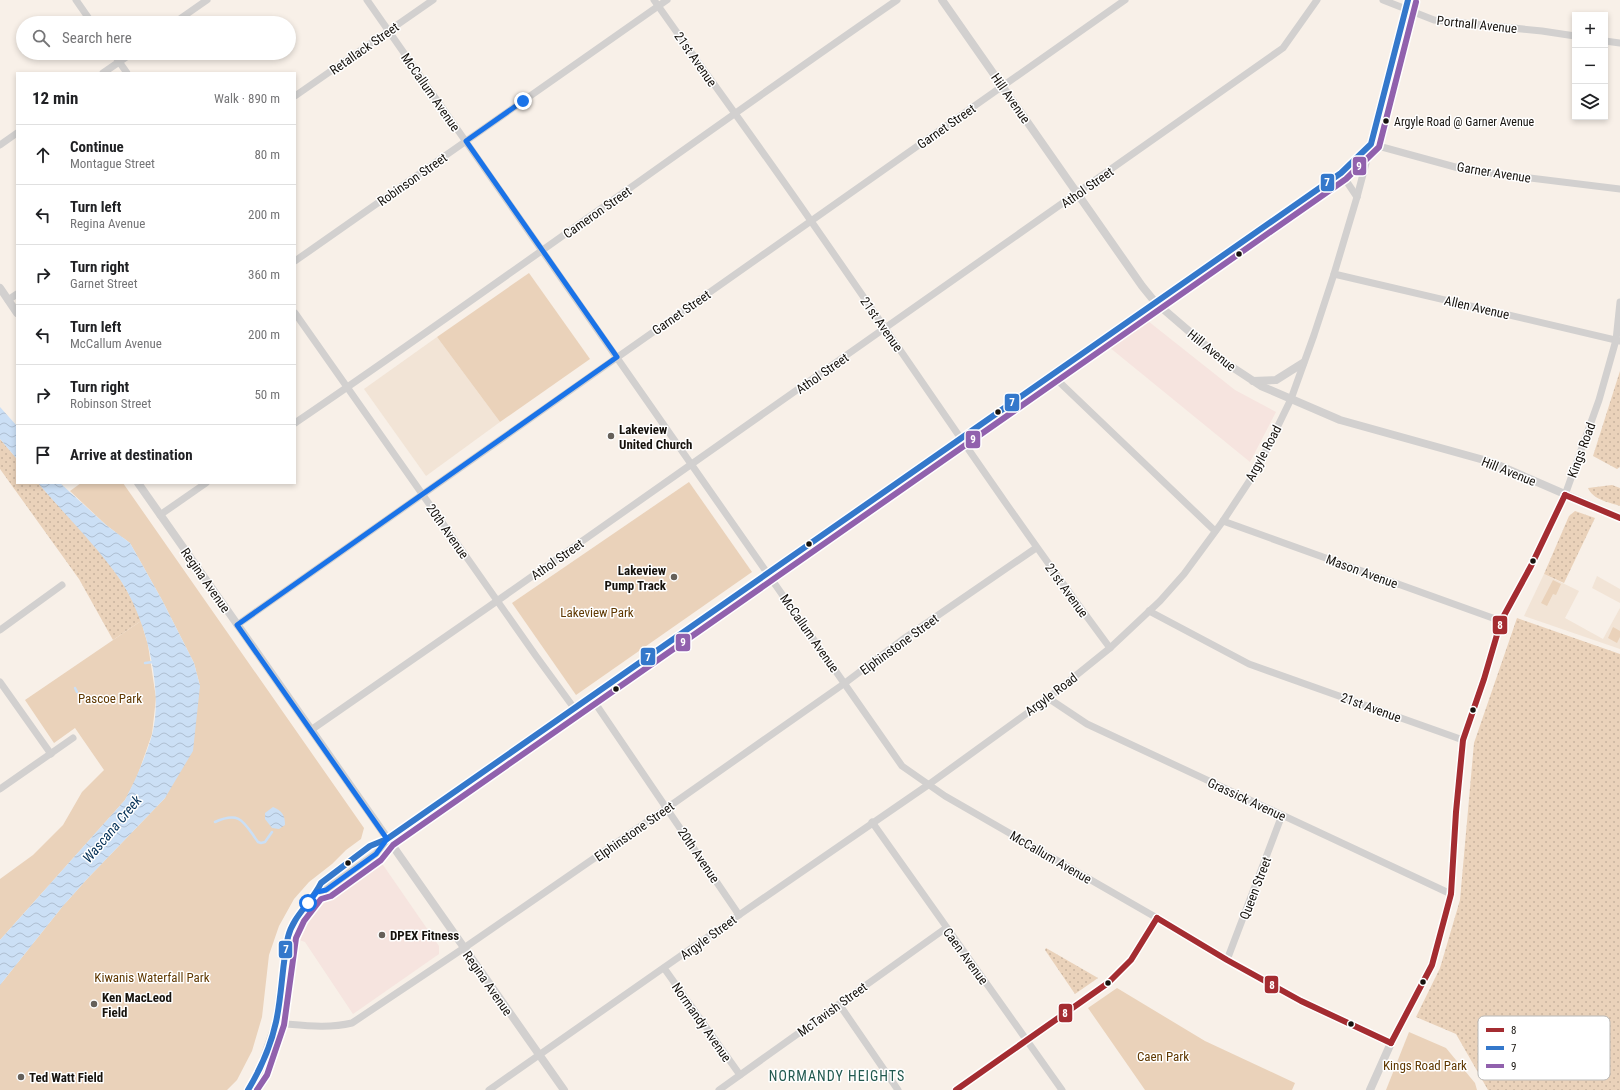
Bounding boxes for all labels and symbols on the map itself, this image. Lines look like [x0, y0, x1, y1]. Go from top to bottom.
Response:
street label: Portnall Avenue [1436, 13, 1518, 36]
street label: Retallack Street [327, 19, 402, 78]
street label: 21st Avenue [671, 29, 720, 89]
street label: McCallum Avenue [398, 50, 463, 134]
street label: Hill Avenue [988, 70, 1033, 126]
route end [514, 92, 532, 110]
street label: Garnet Street [914, 101, 978, 152]
place label: Argyle Road @ Garner Avenue [1394, 115, 1535, 129]
marker: Argyle Road @ Garner Avenue [1381, 116, 1391, 126]
street label: Robinson Street [375, 150, 450, 209]
line badge: 9 [1352, 156, 1367, 176]
street label: Garner Avenue [1456, 159, 1532, 186]
text: 9 [1356, 160, 1362, 173]
street label: Athol Street [1058, 164, 1116, 211]
line badge: 7 [1320, 173, 1335, 192]
text: 7 [1324, 176, 1330, 189]
street label: Cameron Street [560, 183, 634, 241]
unlabelled marker [1234, 249, 1244, 259]
street label: Garnet Street [649, 287, 713, 338]
street label: Allen Avenue [1443, 293, 1511, 322]
street label: 21st Avenue [857, 294, 906, 354]
street label: Hill Avenue [1185, 326, 1239, 374]
street label: Athol Street [793, 350, 851, 397]
line badge: 7 [1004, 393, 1020, 412]
text: 7 [1009, 396, 1015, 409]
unlabelled marker [993, 407, 1003, 417]
street label: Kings Road [1565, 420, 1598, 480]
place label: Lakeview United Church [619, 422, 693, 452]
street label: Argyle Road [1242, 423, 1284, 484]
line badge: 9 [965, 430, 981, 449]
marker: Lakeview United Church [606, 431, 616, 441]
text: 9 [970, 433, 976, 446]
street label: Hill Avenue [1479, 454, 1538, 489]
street label: 20th Avenue [423, 501, 472, 562]
street label: Athol Street [528, 536, 586, 583]
unlabelled marker [804, 539, 814, 549]
street label: Regina Avenue [178, 545, 233, 615]
street label: Mason Avenue [1324, 552, 1400, 591]
unlabelled marker [1528, 556, 1538, 566]
street label: 21st Avenue [1042, 560, 1091, 620]
place label: Lakeview Pump Track [604, 563, 667, 593]
marker: Lakeview Pump Track [669, 572, 679, 582]
street label: McCallum Avenue [777, 591, 842, 675]
park label: Lakeview Park [560, 605, 634, 620]
street label: Elphinstone Street [857, 611, 942, 678]
line badge: 8 [1492, 615, 1508, 635]
text: 8 [1497, 619, 1503, 632]
line badge: 9 [675, 633, 691, 652]
text: 9 [680, 636, 686, 649]
line badge: 7 [640, 647, 656, 666]
text: 7 [645, 651, 651, 664]
street label: Argyle Road [1022, 670, 1080, 719]
unlabelled marker [611, 684, 621, 694]
street label: 21st Avenue [1339, 690, 1403, 725]
park label: Pascoe Park [78, 691, 142, 706]
unlabelled marker [1468, 705, 1478, 715]
street label: Grassick Avenue [1205, 775, 1288, 824]
water label: Wascana Creek [79, 792, 145, 866]
street label: Elphinstone Street [592, 798, 677, 864]
street label: 20th Avenue [675, 825, 723, 886]
street label: McCallum Avenue [1007, 828, 1094, 887]
street label: Queen Street [1237, 855, 1274, 922]
unlabelled marker [343, 858, 353, 868]
route start [299, 894, 317, 912]
street label: Argyle Street [677, 912, 739, 963]
street label: Caen Avenue [940, 925, 991, 988]
place label: DPEX Fitness [390, 928, 459, 943]
marker: DPEX Fitness [377, 930, 387, 940]
line badge: 7 [278, 940, 293, 959]
text: 7 [283, 943, 289, 956]
street label: Regina Avenue [460, 948, 515, 1018]
park label: Kiwanis Waterfall Park [94, 970, 210, 985]
line badge: 8 [1264, 975, 1279, 994]
unlabelled marker [1418, 977, 1428, 987]
unlabelled marker [1103, 978, 1113, 988]
street label: McTavish Street [795, 979, 870, 1040]
text: 8 [1269, 979, 1275, 992]
street label: Normandy Avenue [669, 980, 734, 1065]
place label: Ken MacLeod Field [102, 990, 172, 1020]
marker: Ken MacLeod Field [89, 999, 99, 1009]
line badge: 8 [1058, 1003, 1073, 1023]
text: 8 [1062, 1007, 1068, 1020]
legend [1478, 1016, 1610, 1080]
unlabelled marker [1346, 1019, 1356, 1029]
text: 8 [1511, 1024, 1516, 1037]
text: 7 [1511, 1042, 1516, 1055]
park label: Caen Park [1137, 1049, 1189, 1064]
park label: Kings Road Park [1383, 1058, 1467, 1073]
text: 9 [1511, 1060, 1516, 1073]
district label: NORMANDY HEIGHTS [769, 1068, 905, 1084]
place label: Ted Watt Field [29, 1070, 103, 1085]
marker: Ted Watt Field [16, 1072, 26, 1082]

